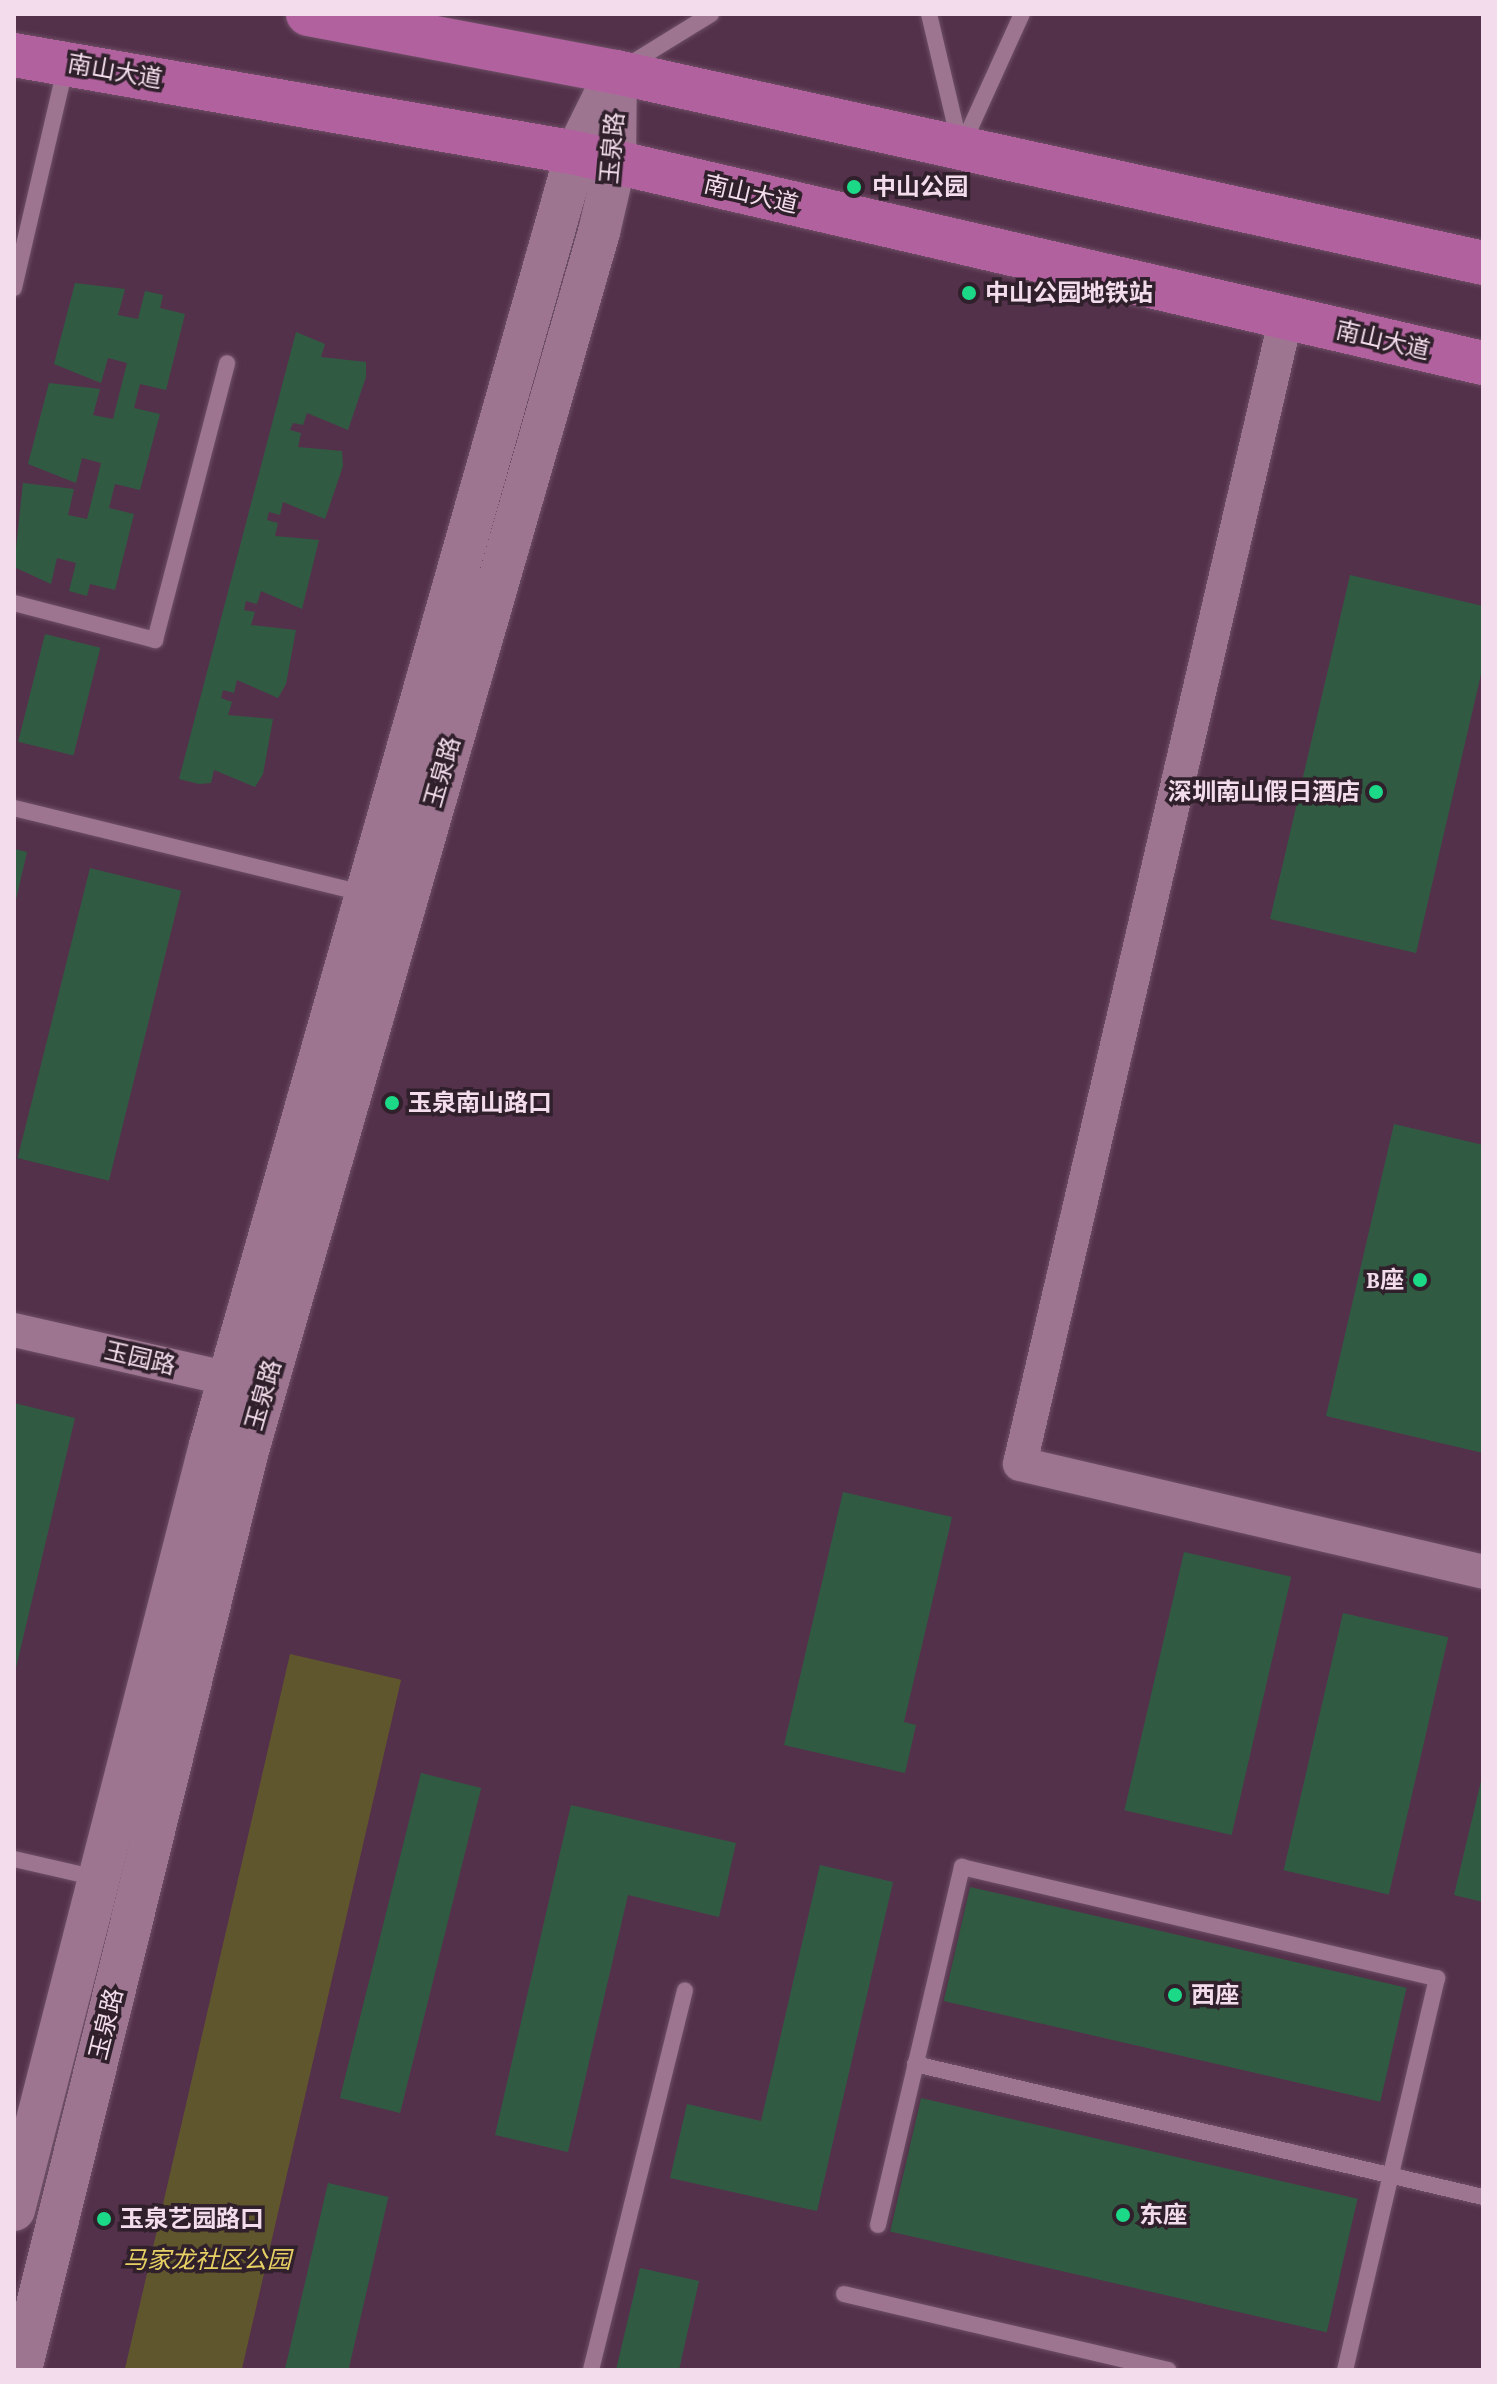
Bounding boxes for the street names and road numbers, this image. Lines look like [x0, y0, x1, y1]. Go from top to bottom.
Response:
street label: 南山大道 [65, 48, 165, 94]
street label: 玉泉路 [595, 111, 629, 185]
street label: 南山大道 [701, 169, 801, 219]
street label: 南山大道 [1333, 315, 1433, 365]
street label: 玉泉路 [418, 733, 466, 811]
street label: 玉园路 [102, 1336, 178, 1380]
street label: 玉泉路 [239, 1356, 287, 1434]
street label: 玉泉路 [83, 1986, 129, 2062]

